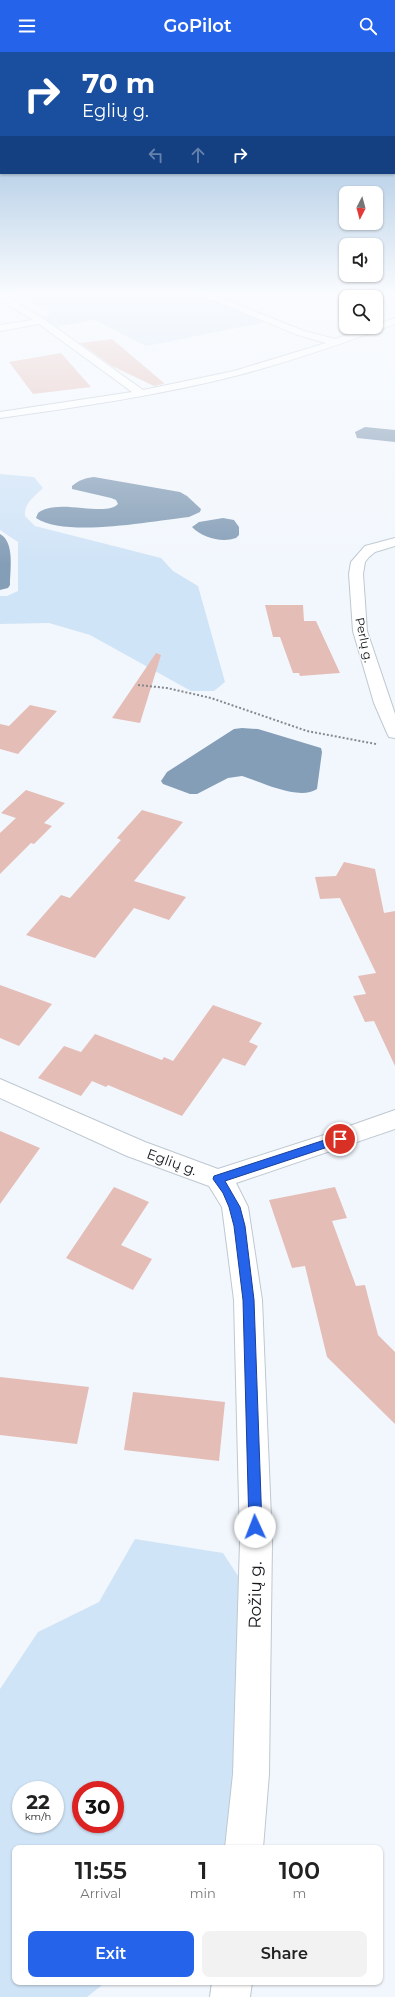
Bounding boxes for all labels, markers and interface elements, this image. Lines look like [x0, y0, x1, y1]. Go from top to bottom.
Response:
icon: menu [16, 15, 38, 37]
text: GoPilot [163, 15, 232, 37]
icon: search [357, 15, 379, 37]
text: 70 m [82, 66, 155, 100]
icon: right [16, 68, 68, 120]
text: Eglių g. [82, 100, 149, 122]
icon: left [145, 144, 167, 166]
icon: ahead [187, 144, 209, 166]
icon: right [229, 144, 251, 166]
north arrow [339, 186, 383, 230]
map controls [339, 186, 383, 334]
button: sound [339, 238, 383, 282]
button: search [339, 290, 383, 334]
street label: Perlų g. [352, 616, 377, 664]
pin [323, 1122, 357, 1156]
icon: arrive [329, 1128, 351, 1150]
street label: Eglių g. [144, 1145, 200, 1179]
position arrow [234, 1506, 276, 1548]
street label: Rožių g. [244, 1561, 266, 1629]
speed limit sign: 30 [72, 1781, 124, 1833]
text: 22 [26, 1790, 50, 1814]
text: km/h [25, 1810, 51, 1823]
text: 11:55 [75, 1856, 127, 1885]
text: 1 [198, 1856, 207, 1885]
text: 100 [279, 1856, 320, 1885]
text: Arrival [80, 1885, 121, 1901]
text: min [190, 1885, 216, 1901]
text: m [293, 1885, 306, 1901]
button: Exit [28, 1931, 194, 1977]
button: Share [202, 1931, 367, 1977]

